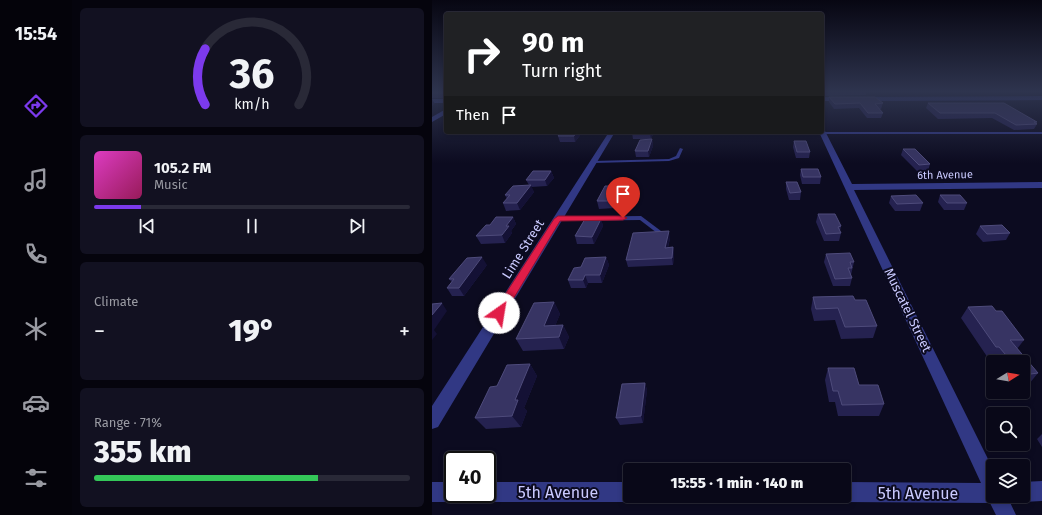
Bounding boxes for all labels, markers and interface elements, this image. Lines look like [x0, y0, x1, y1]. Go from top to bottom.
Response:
text: 15:54 [15, 23, 57, 45]
text: 90 m [522, 26, 584, 59]
icon: right [456, 28, 508, 80]
text: 36 [228, 49, 275, 99]
text: Turn right [522, 60, 602, 82]
icon: directions [22, 92, 50, 120]
text: km/h [234, 96, 270, 113]
icon: arrive [498, 104, 520, 126]
text: Then [456, 106, 490, 124]
text: 105.2 FM [154, 159, 211, 177]
icon: music [22, 166, 50, 194]
street label: 6th Avenue [917, 168, 973, 182]
text: Music [154, 177, 188, 192]
pin [606, 177, 640, 218]
icon: arrive [612, 183, 634, 205]
icon: previous [136, 215, 158, 237]
icon: pause [241, 215, 263, 237]
icon: next [346, 215, 368, 237]
street label: Lime Street [499, 216, 547, 281]
icon: phone [22, 240, 50, 268]
street label: Muscatel Street [881, 266, 935, 354]
position arrow [478, 292, 520, 334]
text: Climate [94, 294, 138, 309]
text: 19° [229, 313, 275, 349]
icon: climate [22, 315, 50, 343]
text: − [94, 318, 105, 345]
text: + [399, 318, 410, 345]
north arrow [986, 355, 1030, 399]
map controls [986, 355, 1030, 503]
icon: car [22, 389, 50, 417]
button: search [986, 407, 1030, 451]
text: Range · 71% [94, 415, 162, 430]
text: 355 km [94, 434, 191, 470]
speed limit sign: 40 [444, 451, 496, 503]
button: layers [986, 459, 1030, 503]
icon: filters [22, 464, 50, 492]
text: 15:55 · 1 min · 140 m [671, 474, 803, 492]
street label: 5th Avenue [518, 483, 598, 502]
street label: 5th Avenue [878, 484, 958, 503]

